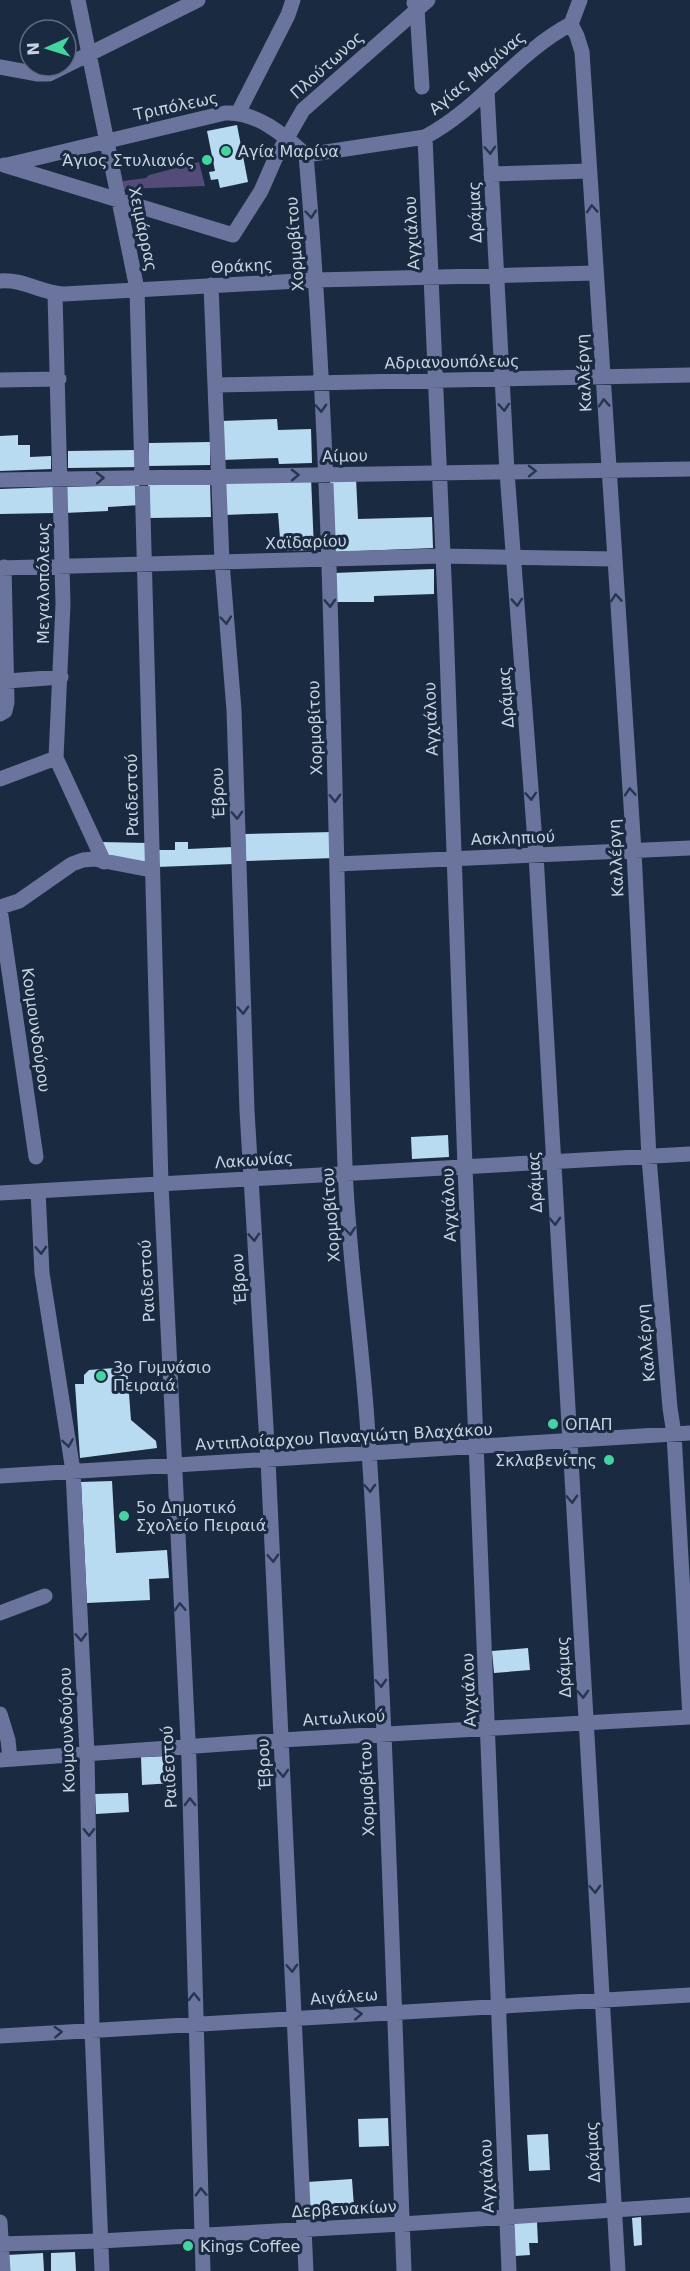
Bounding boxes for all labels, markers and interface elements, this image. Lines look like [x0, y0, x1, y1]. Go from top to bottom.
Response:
north arrow [18, 18, 78, 78]
street label: Πλούτωνος [287, 27, 367, 103]
street label: Αγίας Μαρίνας [425, 27, 529, 119]
text: N [24, 42, 43, 56]
street label: Τριπόλεως [131, 88, 220, 124]
place label: Αγία Μαρίνα [238, 142, 339, 161]
marker: Αγία Μαρίνα [219, 144, 233, 158]
one-way arrow [483, 145, 496, 154]
place label: Άγιος Στυλιανός [62, 151, 195, 170]
marker: Άγιος Στυλιανός [200, 153, 214, 167]
street label: Δράμας [464, 181, 486, 243]
street label: Χειμάρρας [125, 185, 161, 273]
street label: Αγχιάλου [401, 195, 423, 271]
street label: Χορμοβίτου [282, 196, 308, 292]
one-way arrow [585, 204, 598, 213]
one-way arrow [304, 209, 317, 218]
street label: Θράκης [210, 255, 274, 277]
street label: Καλλέργη [572, 333, 596, 413]
street label: Αδριανουπόλεως [384, 351, 520, 373]
one-way arrow [597, 399, 610, 408]
one-way arrow [497, 403, 510, 412]
one-way arrow [315, 404, 327, 413]
street label: Αίμου [322, 446, 368, 466]
one-way arrow [528, 465, 537, 477]
one-way arrow [291, 469, 300, 481]
one-way arrow [96, 472, 105, 484]
street label: Μεγαλοπόλεως [34, 522, 53, 644]
street label: Χαϊδαρίου [265, 531, 347, 553]
one-way arrow [610, 593, 623, 602]
one-way arrow [510, 597, 523, 606]
one-way arrow [324, 599, 336, 608]
one-way arrow [219, 616, 232, 625]
street label: Δράμας [494, 666, 518, 728]
street label: Χορμοβίτου [304, 680, 326, 776]
street label: Αγχιάλου [420, 682, 442, 756]
street label: Ραιδεστού [122, 753, 142, 837]
street label: Έβρου [208, 767, 228, 820]
one-way arrow [624, 788, 637, 797]
one-way arrow [524, 792, 537, 801]
one-way arrow [329, 793, 342, 802]
one-way arrow [230, 811, 243, 820]
street label: Καλλέργη [604, 818, 628, 898]
street label: Ασκληπιού [471, 827, 555, 849]
street label: Κουμουνδούρου [18, 966, 54, 1094]
one-way arrow [237, 1005, 249, 1014]
street label: Λακωνίας [214, 1148, 294, 1172]
street label: Δράμας [524, 1151, 546, 1213]
street label: Χορμοβίτου [318, 1167, 344, 1263]
street label: Αγχιάλου [438, 1168, 460, 1242]
one-way arrow [549, 1216, 562, 1225]
one-way arrow [343, 1226, 356, 1236]
one-way arrow [248, 1233, 261, 1242]
street label: Ραιδεστού [135, 1239, 159, 1323]
one-way arrow [34, 1245, 47, 1254]
street label: Έβρου [228, 1253, 250, 1306]
street label: Καλλέργη [633, 1303, 659, 1383]
place label: 3ο Γυμνάσιο Πειραιά [113, 1358, 211, 1395]
marker: 3ο Γυμνάσιο Πειραιά [94, 1369, 108, 1383]
place label: ΟΠΑΠ [565, 1415, 613, 1434]
marker: ΟΠΑΠ [546, 1417, 560, 1431]
street label: Αντιπλοίαρχου Παναγιώτη Βλαχάκου [195, 1420, 493, 1454]
one-way arrow [61, 1438, 73, 1447]
place label: Σκλαβενίτης [495, 1451, 597, 1470]
marker: Σκλαβενίτης [602, 1453, 616, 1467]
one-way arrow [364, 1484, 377, 1493]
one-way arrow [565, 1495, 578, 1504]
place label: 5ο Δημοτικό Σχολείο Πειραιά [136, 1498, 266, 1535]
marker: 5ο Δημοτικό Σχολείο Πειραιά [117, 1509, 131, 1523]
one-way arrow [266, 1553, 279, 1562]
one-way arrow [173, 1603, 186, 1612]
one-way arrow [75, 1632, 88, 1641]
street label: Δράμας [553, 1636, 575, 1698]
street label: Αγχιάλου [458, 1653, 480, 1727]
street label: Κουμουνδούρου [55, 1667, 79, 1793]
one-way arrow [374, 1678, 387, 1687]
one-way arrow [577, 1689, 590, 1698]
street label: Αιτωλικού [302, 1706, 386, 1730]
street label: Ραιδεστού [157, 1725, 181, 1809]
street label: Έβρου [253, 1738, 275, 1791]
street label: Χορμοβίτου [356, 1741, 378, 1837]
one-way arrow [276, 1769, 289, 1778]
one-way arrow [183, 1797, 196, 1806]
one-way arrow [82, 1827, 95, 1836]
one-way arrow [589, 1884, 602, 1893]
one-way arrow [285, 1964, 298, 1973]
street label: Αιγάλεω [309, 1985, 379, 2009]
one-way arrow [188, 1992, 201, 2001]
one-way arrow [353, 2008, 362, 2021]
one-way arrow [54, 2026, 63, 2039]
street label: Δράμας [582, 2121, 604, 2183]
street label: Αγχιάλου [476, 2139, 498, 2213]
one-way arrow [194, 2187, 207, 2196]
street label: Δερβενακίων [291, 2197, 397, 2221]
place label: Kings Coffee [200, 2237, 300, 2256]
marker: Kings Coffee [181, 2239, 195, 2253]

